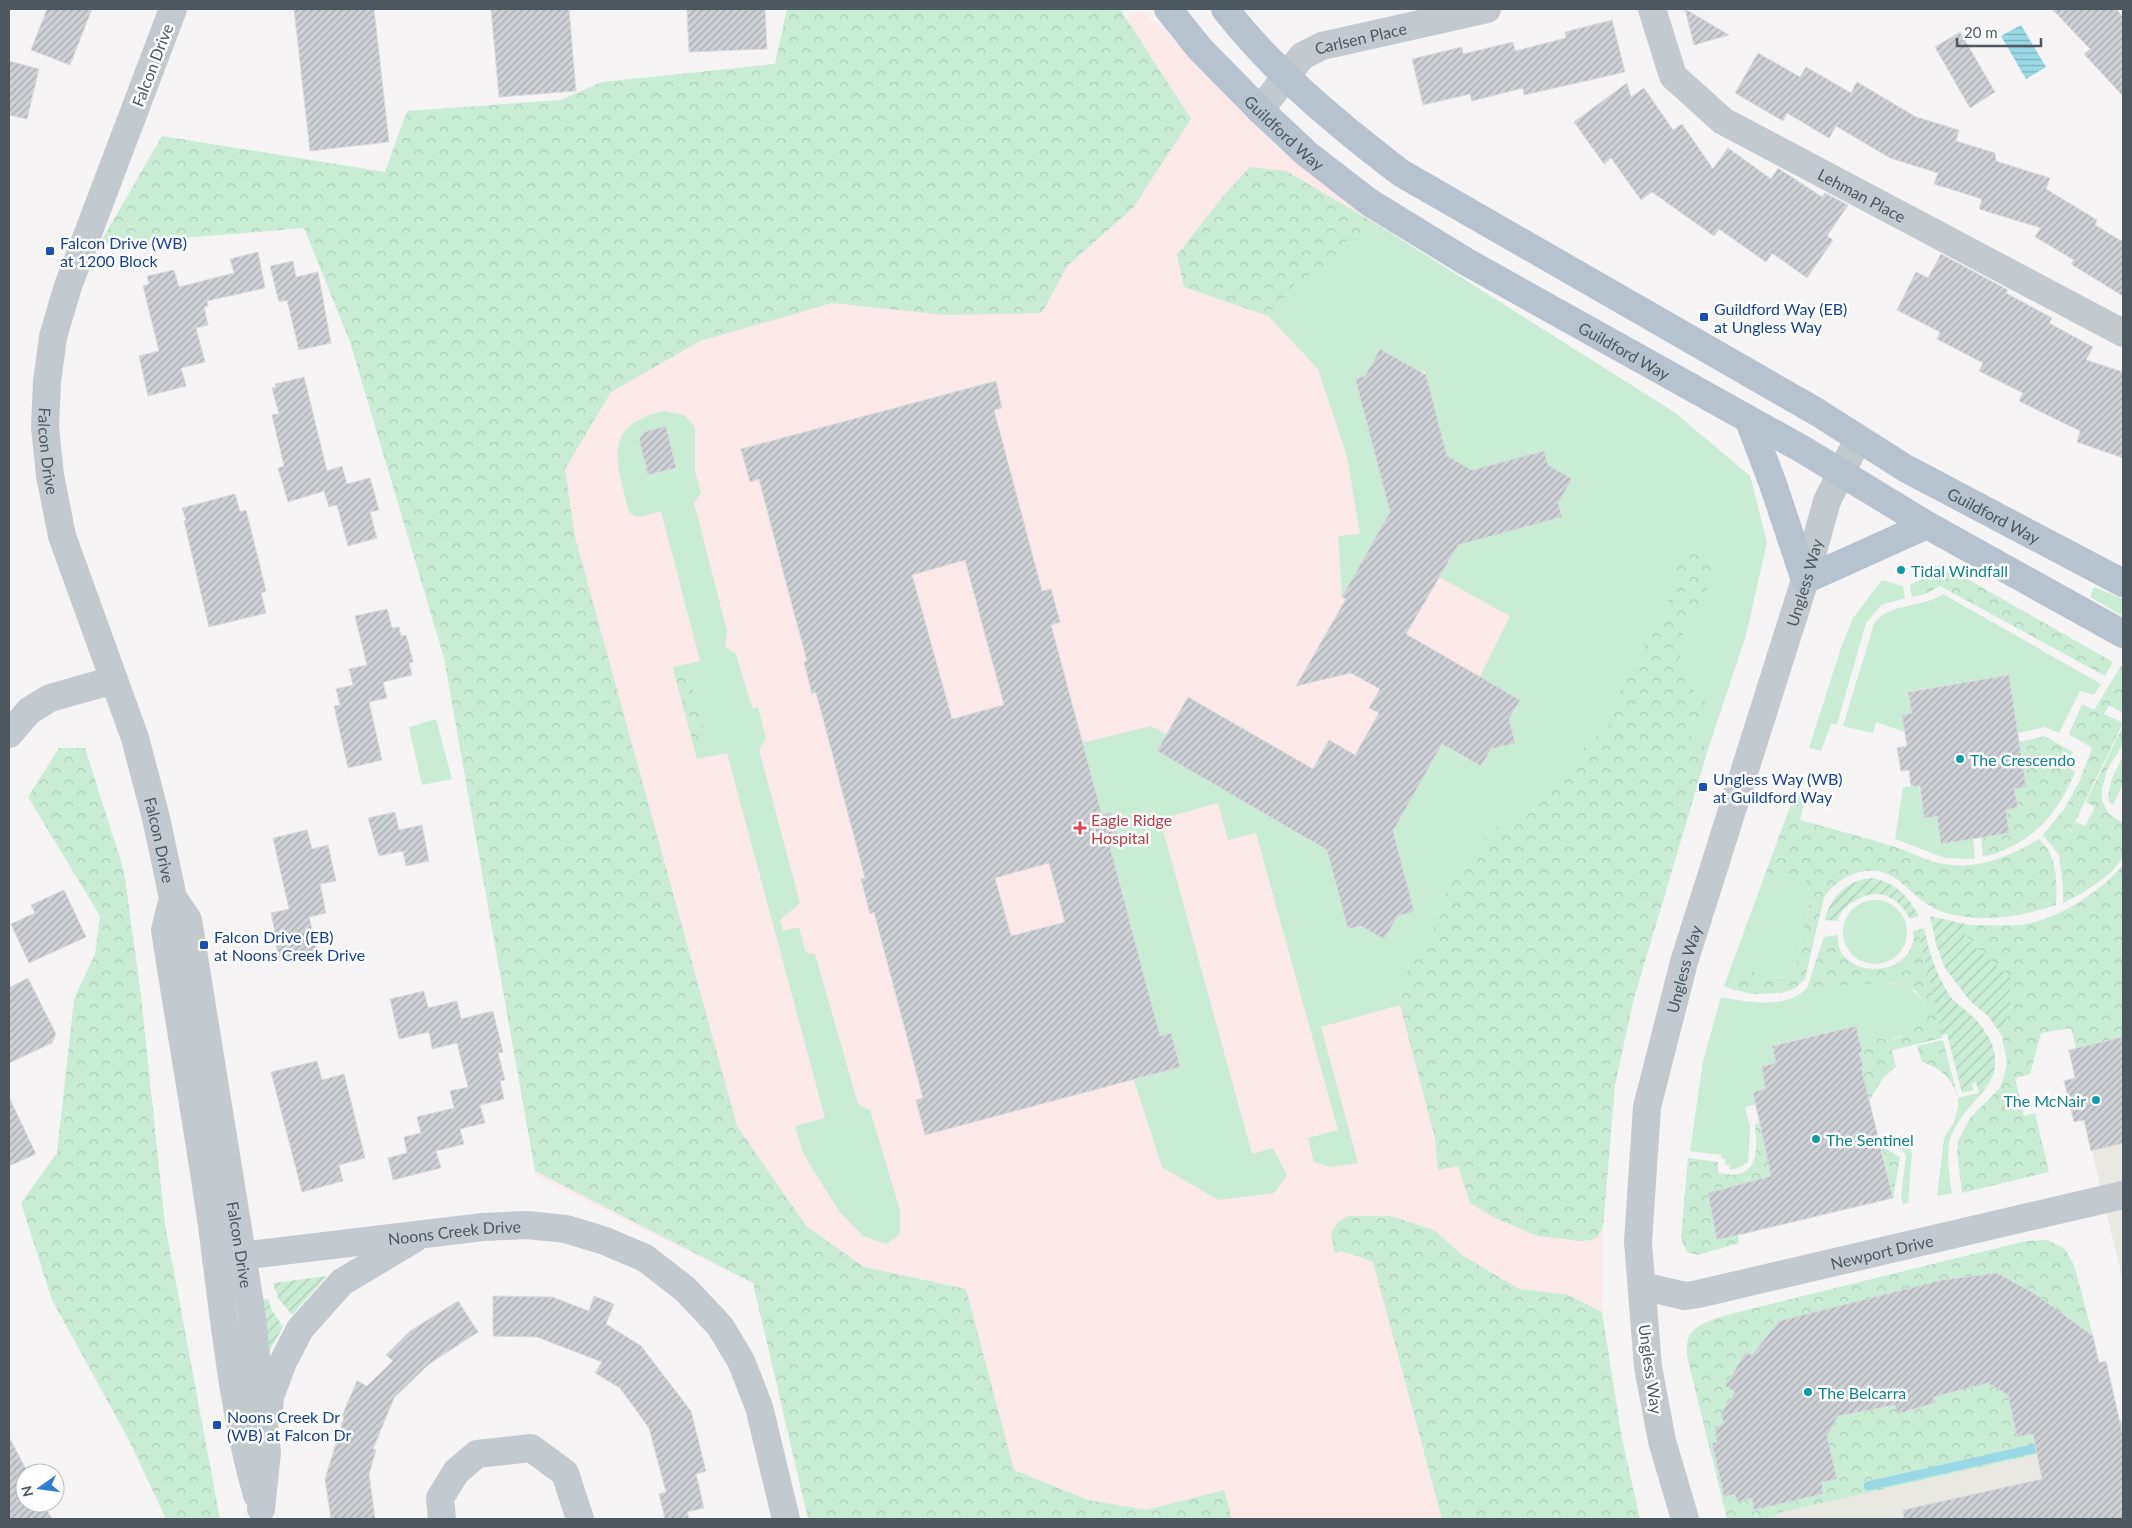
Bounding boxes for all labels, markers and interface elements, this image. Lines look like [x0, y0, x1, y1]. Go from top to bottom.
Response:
scale bar [1957, 15, 2041, 47]
street label: Carlsen Place [1311, 18, 1408, 58]
street label: Falcon Drive [127, 21, 177, 109]
text: 20 m [1964, 23, 1998, 41]
street label: Guildford Way [1241, 91, 1329, 174]
street label: Lehman Place [1815, 164, 1909, 226]
place label: Falcon Drive (WB) at 1200 Block [60, 233, 187, 270]
marker: Falcon Drive (WB) at 1200 Block [44, 245, 56, 257]
place label: Guildford Way (EB) at Ungless Way [1714, 299, 1847, 336]
marker: Guildford Way (EB) at Ungless Way [1698, 311, 1710, 323]
street label: Guildford Way [1576, 317, 1674, 383]
street label: Falcon Drive [36, 407, 63, 496]
street label: Guildford Way [1945, 483, 2044, 547]
street label: Ungless Way [1781, 536, 1826, 629]
place label: Tidal Windfall [1911, 561, 2008, 580]
marker: Tidal Windfall [1895, 564, 1907, 576]
place label: The Crescendo [1970, 750, 2075, 769]
marker: The Crescendo [1954, 753, 1966, 765]
place label: Ungless Way (WB) at Guildford Way [1713, 769, 1843, 806]
marker: Ungless Way (WB) at Guildford Way [1697, 781, 1709, 793]
street label: Falcon Drive [141, 795, 179, 884]
place label: Eagle Ridge Hospital [1091, 810, 1172, 847]
marker: Eagle Ridge Hospital [1073, 821, 1087, 835]
street label: Ungless Way [1662, 922, 1705, 1015]
place label: Falcon Drive (EB) at Noons Creek Drive [214, 927, 365, 964]
marker: Falcon Drive (EB) at Noons Creek Drive [198, 939, 210, 951]
place label: The McNair [2003, 1091, 2086, 1110]
marker: The McNair [2090, 1094, 2102, 1106]
place label: The Sentinel [1826, 1130, 1914, 1149]
marker: The Sentinel [1810, 1133, 1822, 1145]
street label: Falcon Drive [224, 1200, 257, 1289]
street label: Noons Creek Drive [387, 1216, 521, 1248]
street label: Newport Drive [1829, 1230, 1935, 1272]
street label: Ungless Way [1635, 1323, 1667, 1416]
place label: The Belcarra [1818, 1383, 1906, 1402]
marker: The Belcarra [1802, 1386, 1814, 1398]
place label: Noons Creek Dr (WB) at Falcon Dr [227, 1407, 351, 1444]
marker: Noons Creek Dr (WB) at Falcon Dr [211, 1419, 223, 1431]
north arrow [15, 1463, 65, 1513]
text: N [17, 1484, 36, 1499]

